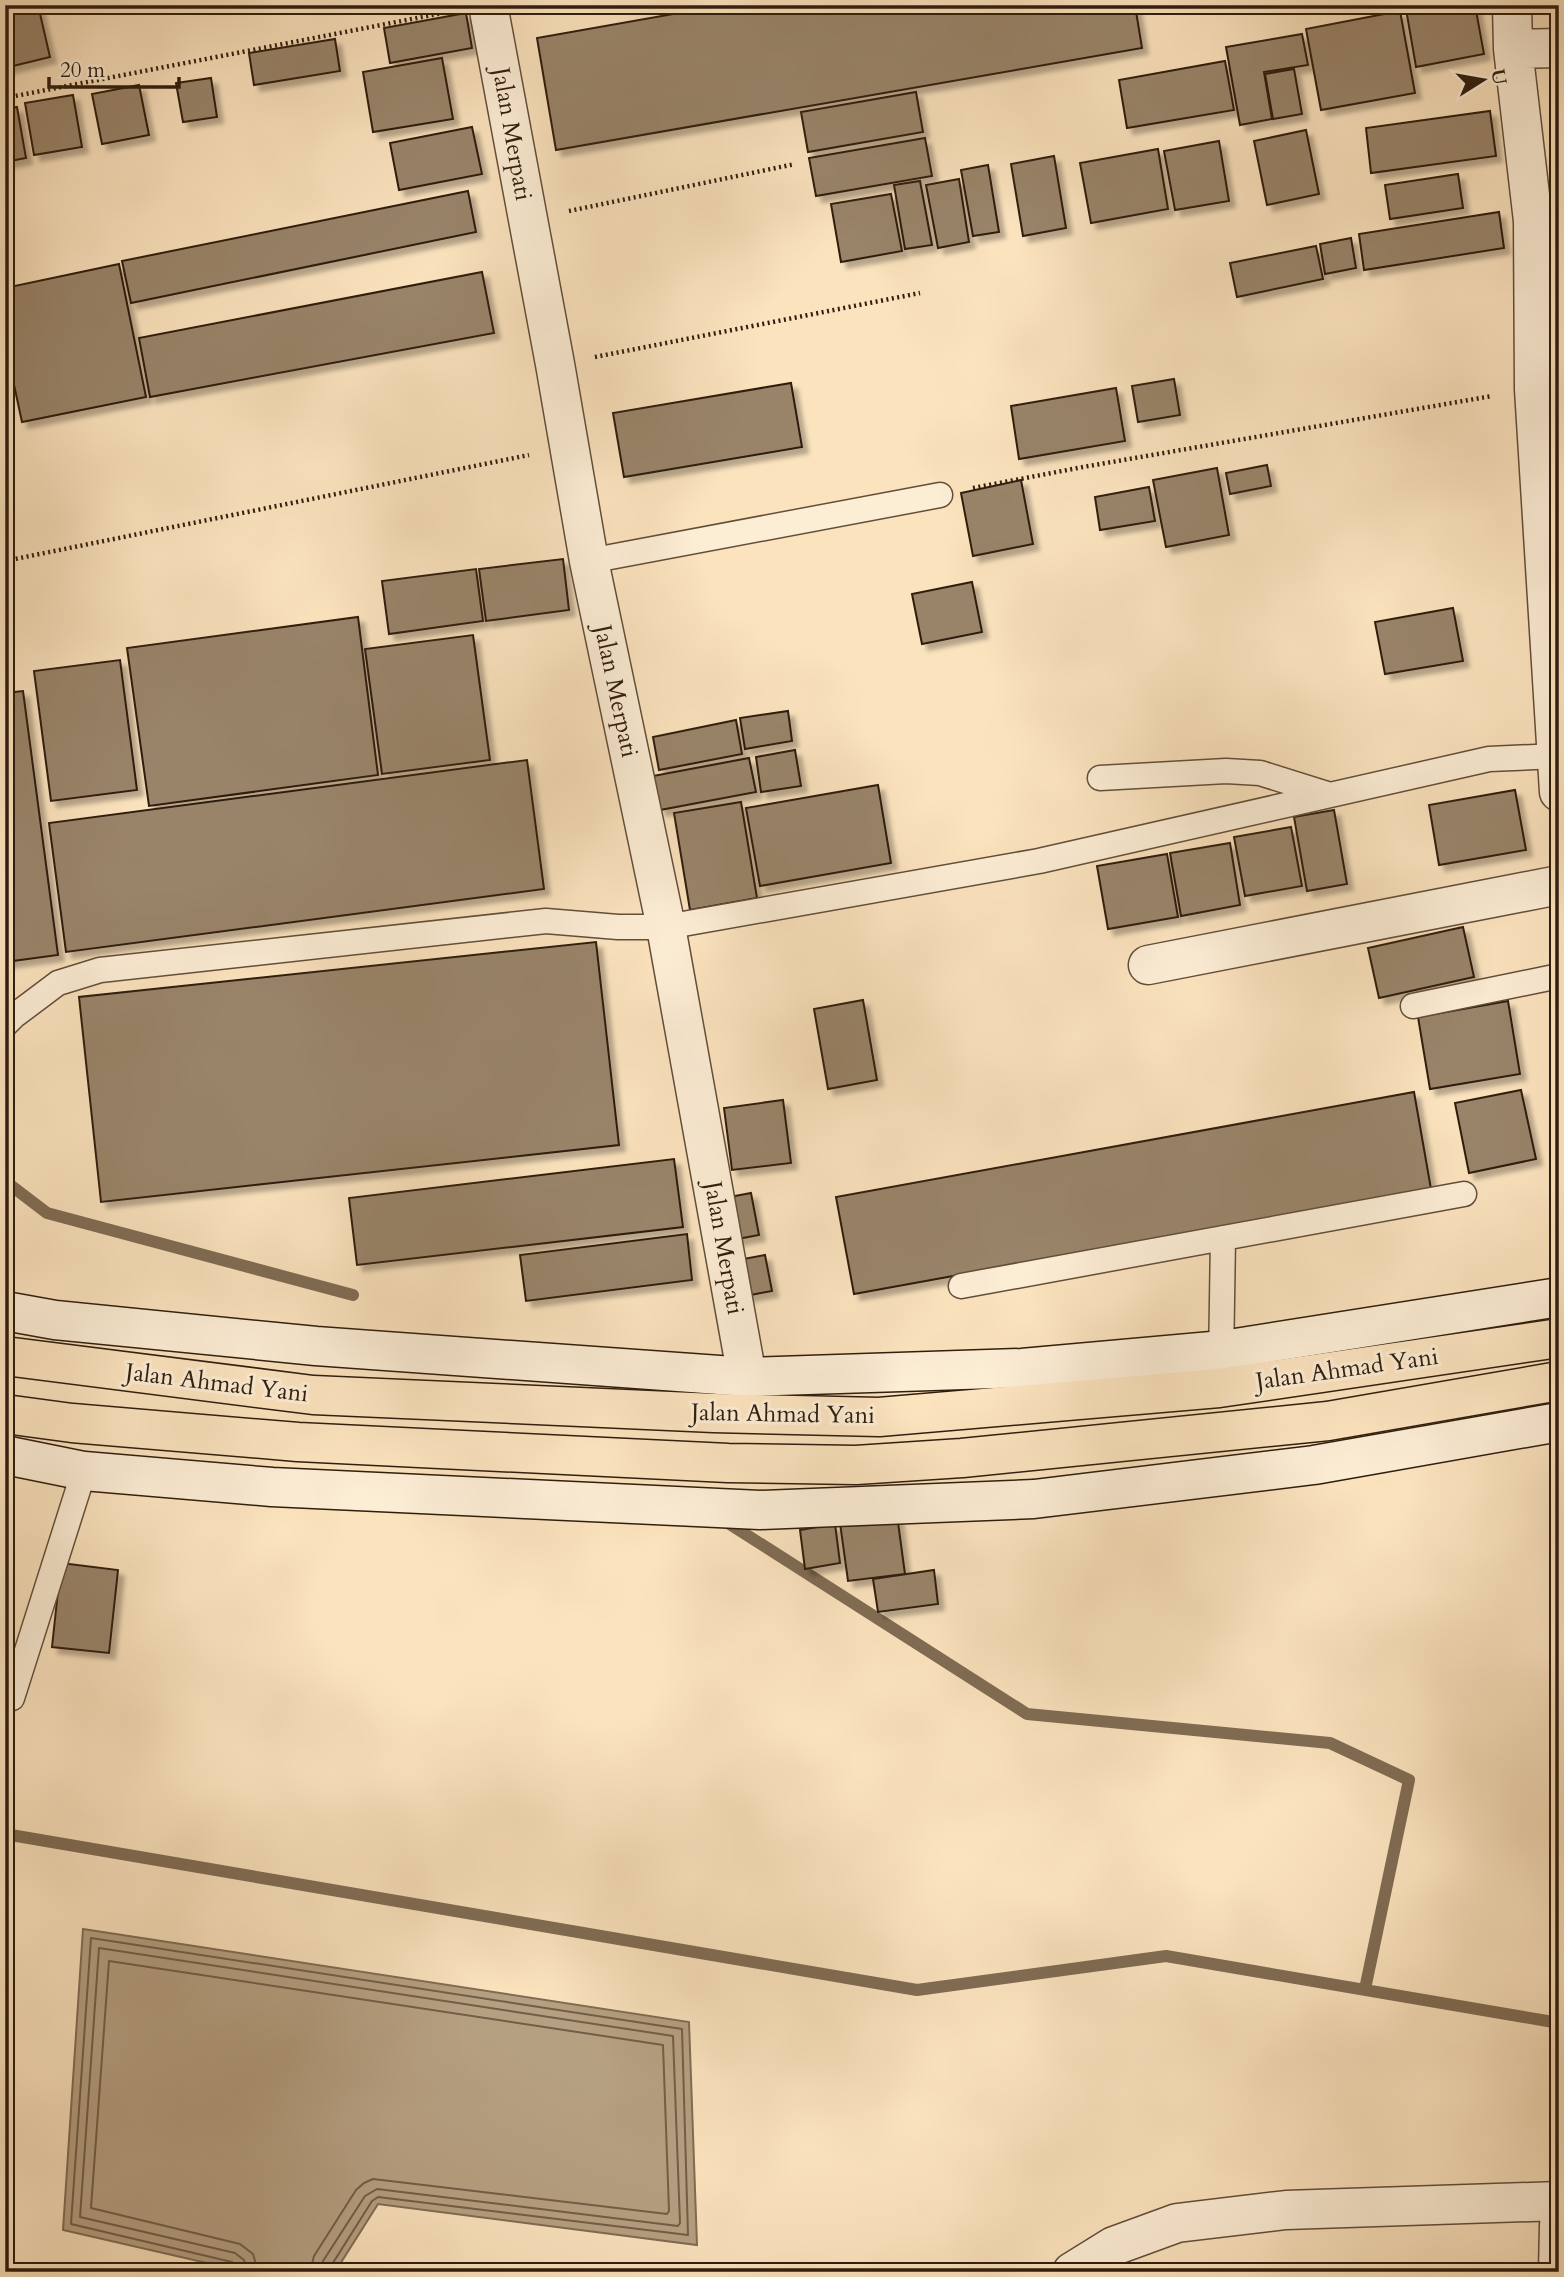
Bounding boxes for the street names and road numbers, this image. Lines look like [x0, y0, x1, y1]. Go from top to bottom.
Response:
street label: Jalan Merpati [484, 62, 540, 203]
street label: Jalan Merpati [585, 619, 646, 761]
street label: Jalan Merpati [696, 1176, 752, 1317]
street label: Jalan Ahmad Yani [1251, 1340, 1441, 1399]
street label: Jalan Ahmad Yani [121, 1355, 310, 1411]
street label: Jalan Ahmad Yani [688, 1396, 875, 1432]

